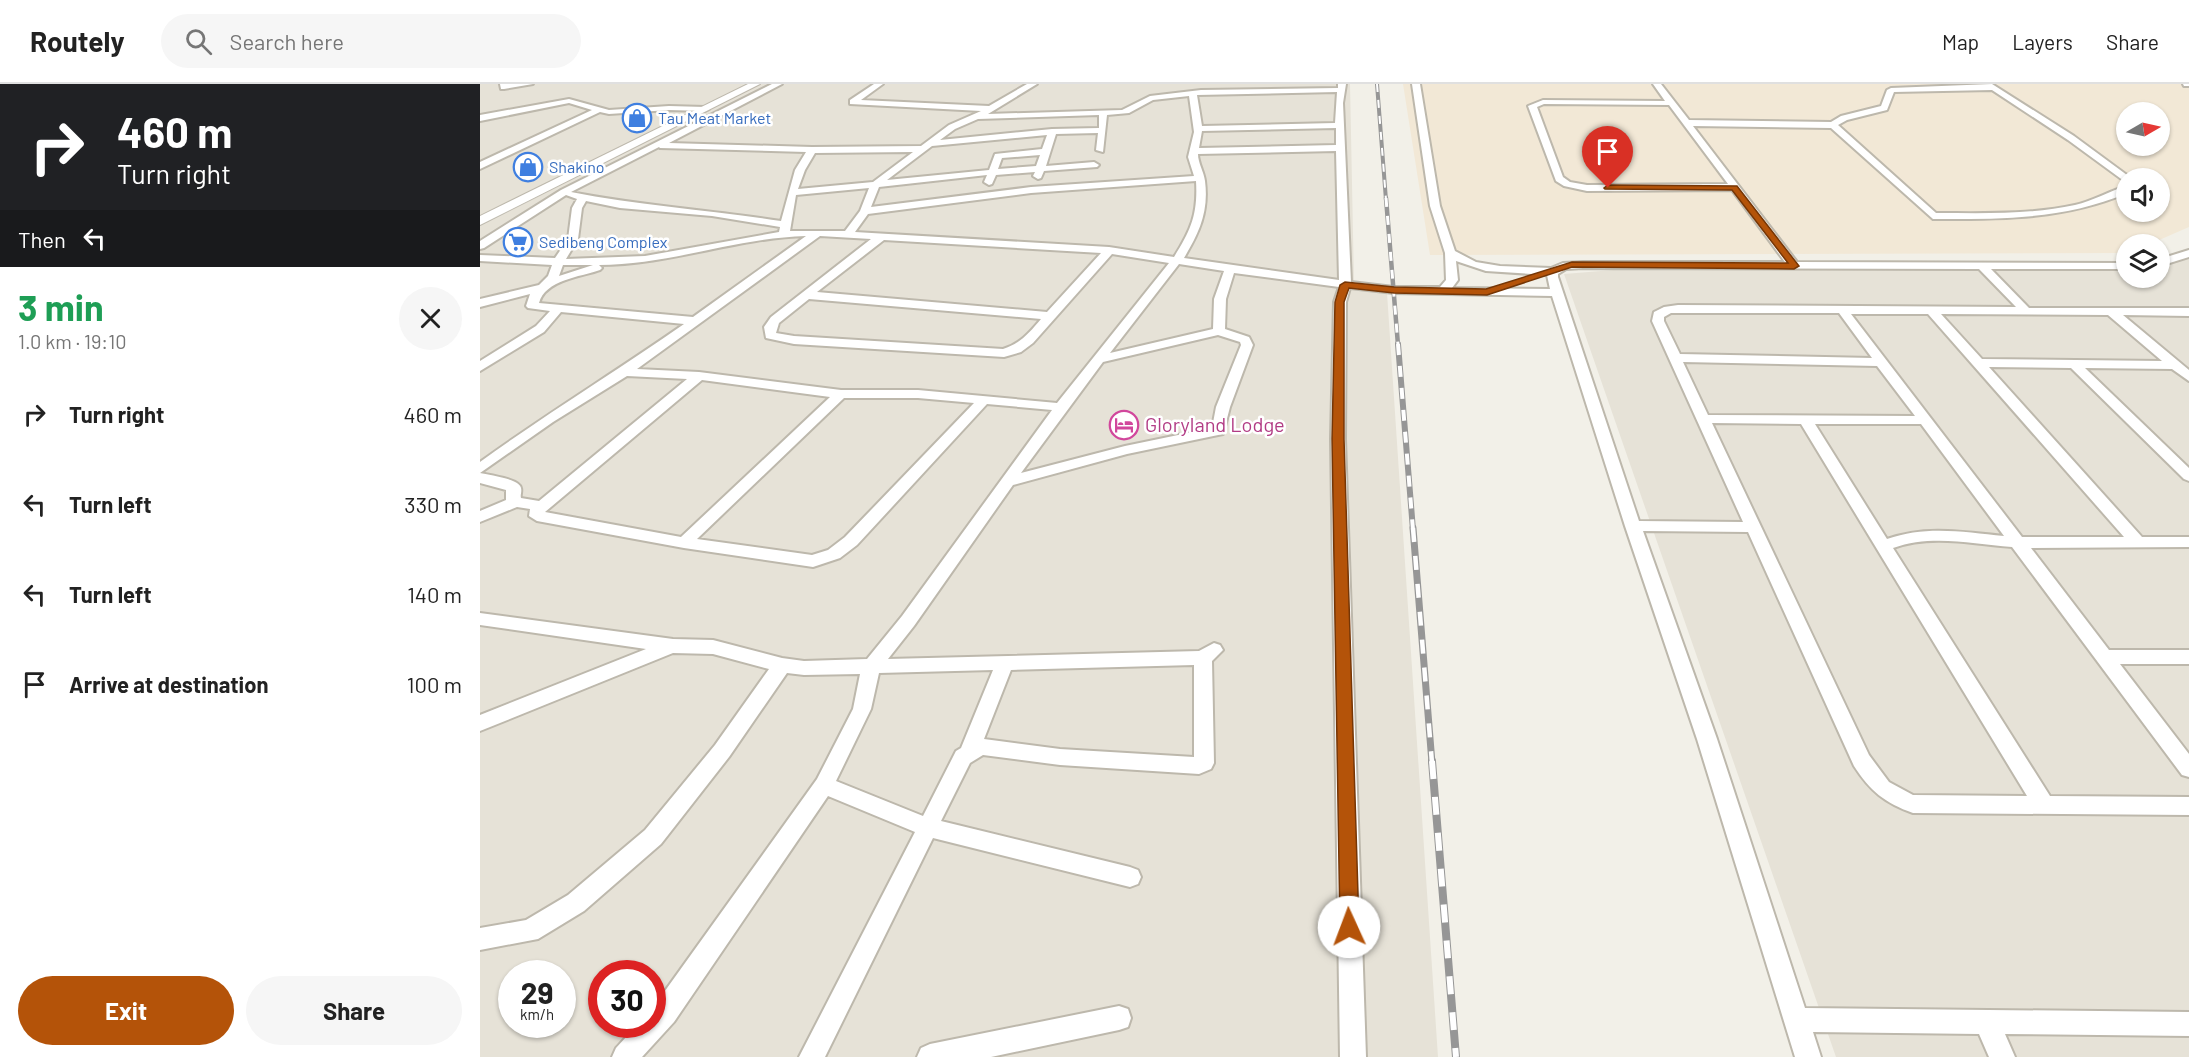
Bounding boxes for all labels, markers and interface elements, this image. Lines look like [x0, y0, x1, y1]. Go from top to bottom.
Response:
search box [161, 14, 581, 68]
text: Routely [30, 24, 125, 58]
icon: search [182, 25, 215, 58]
text: Search here [230, 28, 344, 54]
text: Map [1942, 29, 1979, 54]
text: Layers [2012, 29, 2073, 54]
text: Share [2106, 29, 2159, 54]
shop icon: Tau Meat Market [621, 102, 653, 134]
north arrow [2116, 102, 2170, 156]
map controls [2116, 102, 2170, 288]
text: 460 m [117, 106, 232, 156]
icon: right [18, 108, 96, 186]
place label: Tau Meat Market [658, 108, 771, 127]
pin [1582, 126, 1633, 188]
icon: arrive [1591, 135, 1624, 168]
shop icon: Shakino [512, 151, 544, 183]
text: Turn right [117, 157, 231, 189]
place label: Shakino [549, 157, 604, 176]
button: sound [2116, 168, 2170, 222]
icon: left [78, 222, 111, 255]
text: Then [18, 226, 66, 252]
supermarket icon: Sedibeng Complex [502, 226, 534, 258]
place label: Sedibeng Complex [539, 232, 668, 251]
button: layers [2116, 234, 2170, 288]
text: 3 min [18, 285, 104, 328]
button: close [399, 287, 462, 350]
text: 1.0 km · 19:10 [18, 329, 126, 353]
icon: right [18, 398, 51, 431]
text: Turn right [69, 401, 164, 427]
text: 460 m [404, 401, 462, 427]
hotel icon: Gloryland Lodge [1108, 409, 1140, 441]
place label: Gloryland Lodge [1145, 412, 1285, 436]
icon: left [18, 488, 51, 521]
text: Turn left [69, 491, 152, 517]
text: 330 m [404, 491, 462, 517]
icon: left [18, 578, 51, 611]
text: Turn left [69, 581, 152, 607]
text: 140 m [407, 581, 462, 607]
icon: arrive [18, 668, 51, 701]
text: Arrive at destination [69, 671, 268, 697]
text: 100 m [407, 671, 462, 697]
position arrow [1317, 895, 1381, 959]
speed limit sign: 30 [588, 960, 666, 1038]
text: 29 [521, 974, 553, 1010]
button: Exit [18, 976, 234, 1045]
button: Share [246, 976, 462, 1045]
text: km/h [520, 1005, 554, 1023]

